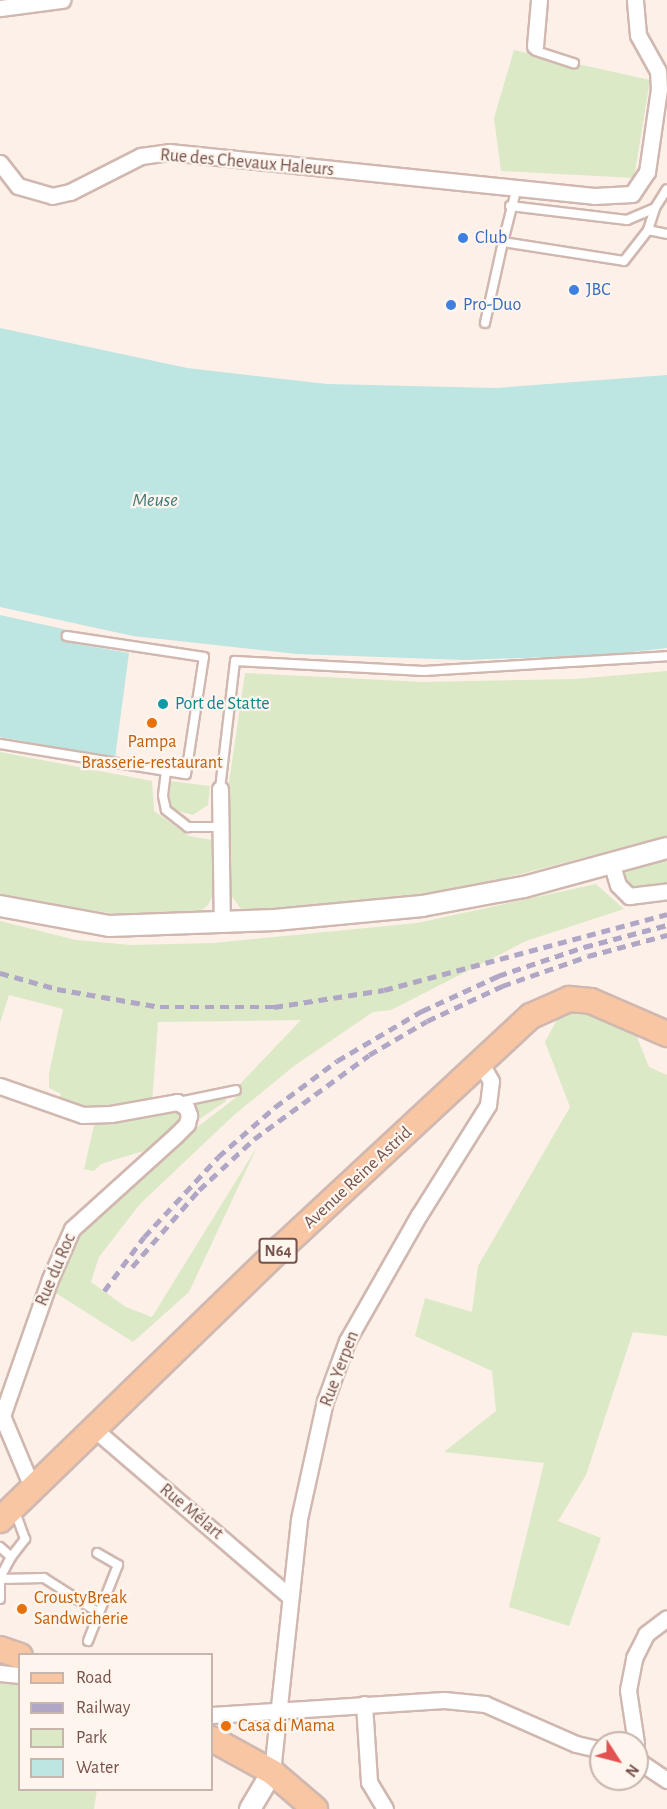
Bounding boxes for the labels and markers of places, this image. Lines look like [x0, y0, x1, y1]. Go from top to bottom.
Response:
place label: Club [475, 227, 507, 249]
marker: Club [456, 231, 470, 245]
place label: JBC [586, 279, 611, 301]
marker: JBC [567, 283, 581, 297]
place label: Pro-Duo [463, 294, 521, 316]
marker: Pro-Duo [444, 298, 458, 312]
place label: Port de Statte [175, 693, 269, 715]
marker: Port de Statte [156, 697, 170, 711]
marker: Pampa Brasserie-restaurant [145, 716, 159, 730]
place label: Pampa Brasserie-restaurant [81, 732, 223, 774]
place label: CroustyBreak Sandwicherie [34, 1588, 128, 1630]
marker: CroustyBreak Sandwicherie [15, 1602, 29, 1616]
place label: Casa di Mama [238, 1715, 335, 1737]
marker: Casa di Mama [219, 1719, 233, 1733]

